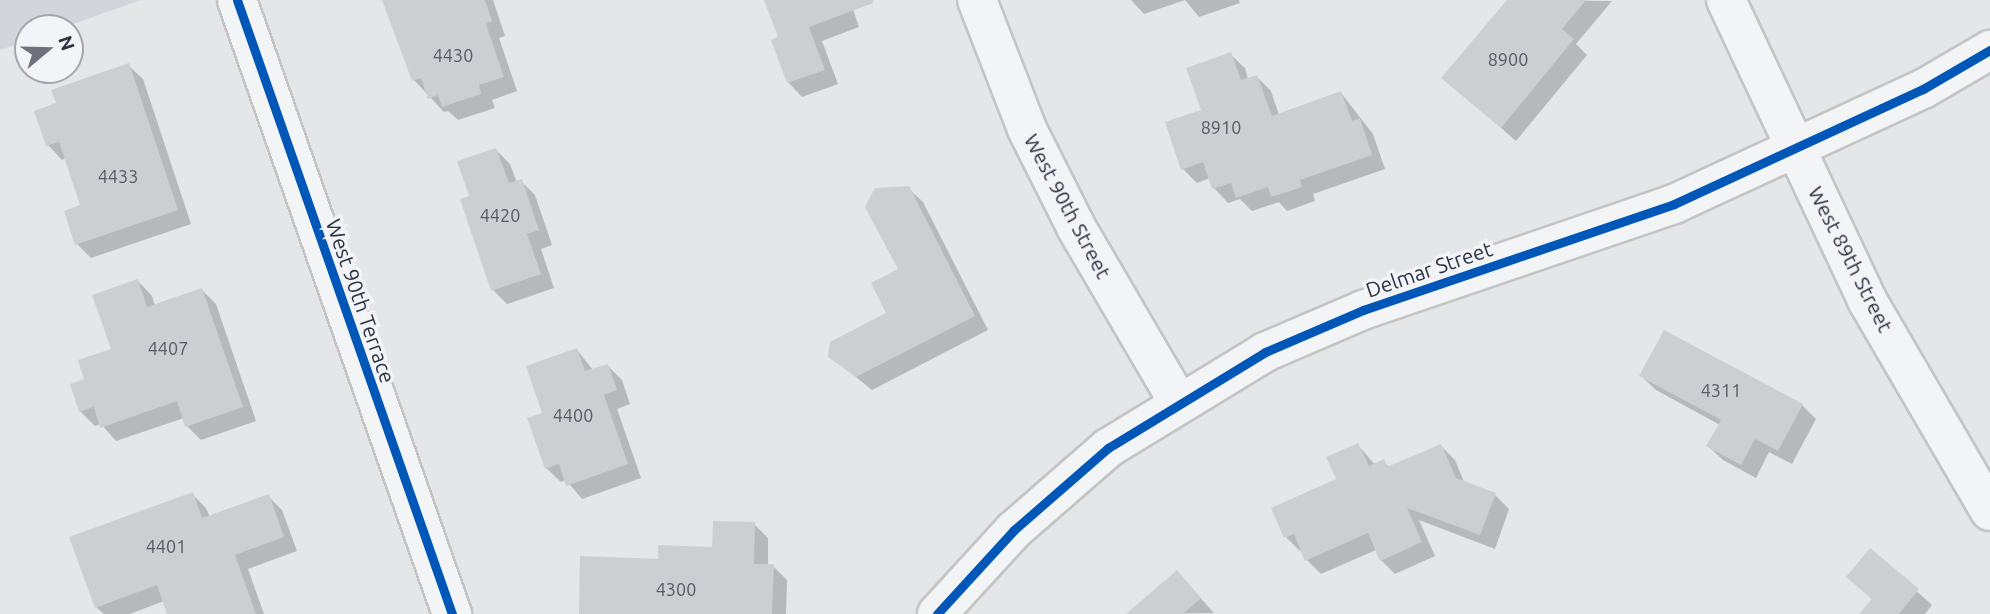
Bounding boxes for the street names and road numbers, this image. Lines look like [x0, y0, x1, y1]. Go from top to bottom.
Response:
street label: West 90th Street [1019, 129, 1117, 283]
street label: West 89th Street [1803, 182, 1899, 336]
street label: West 90th Terrace [321, 216, 401, 386]
street label: Delmar Street [1362, 236, 1496, 302]

